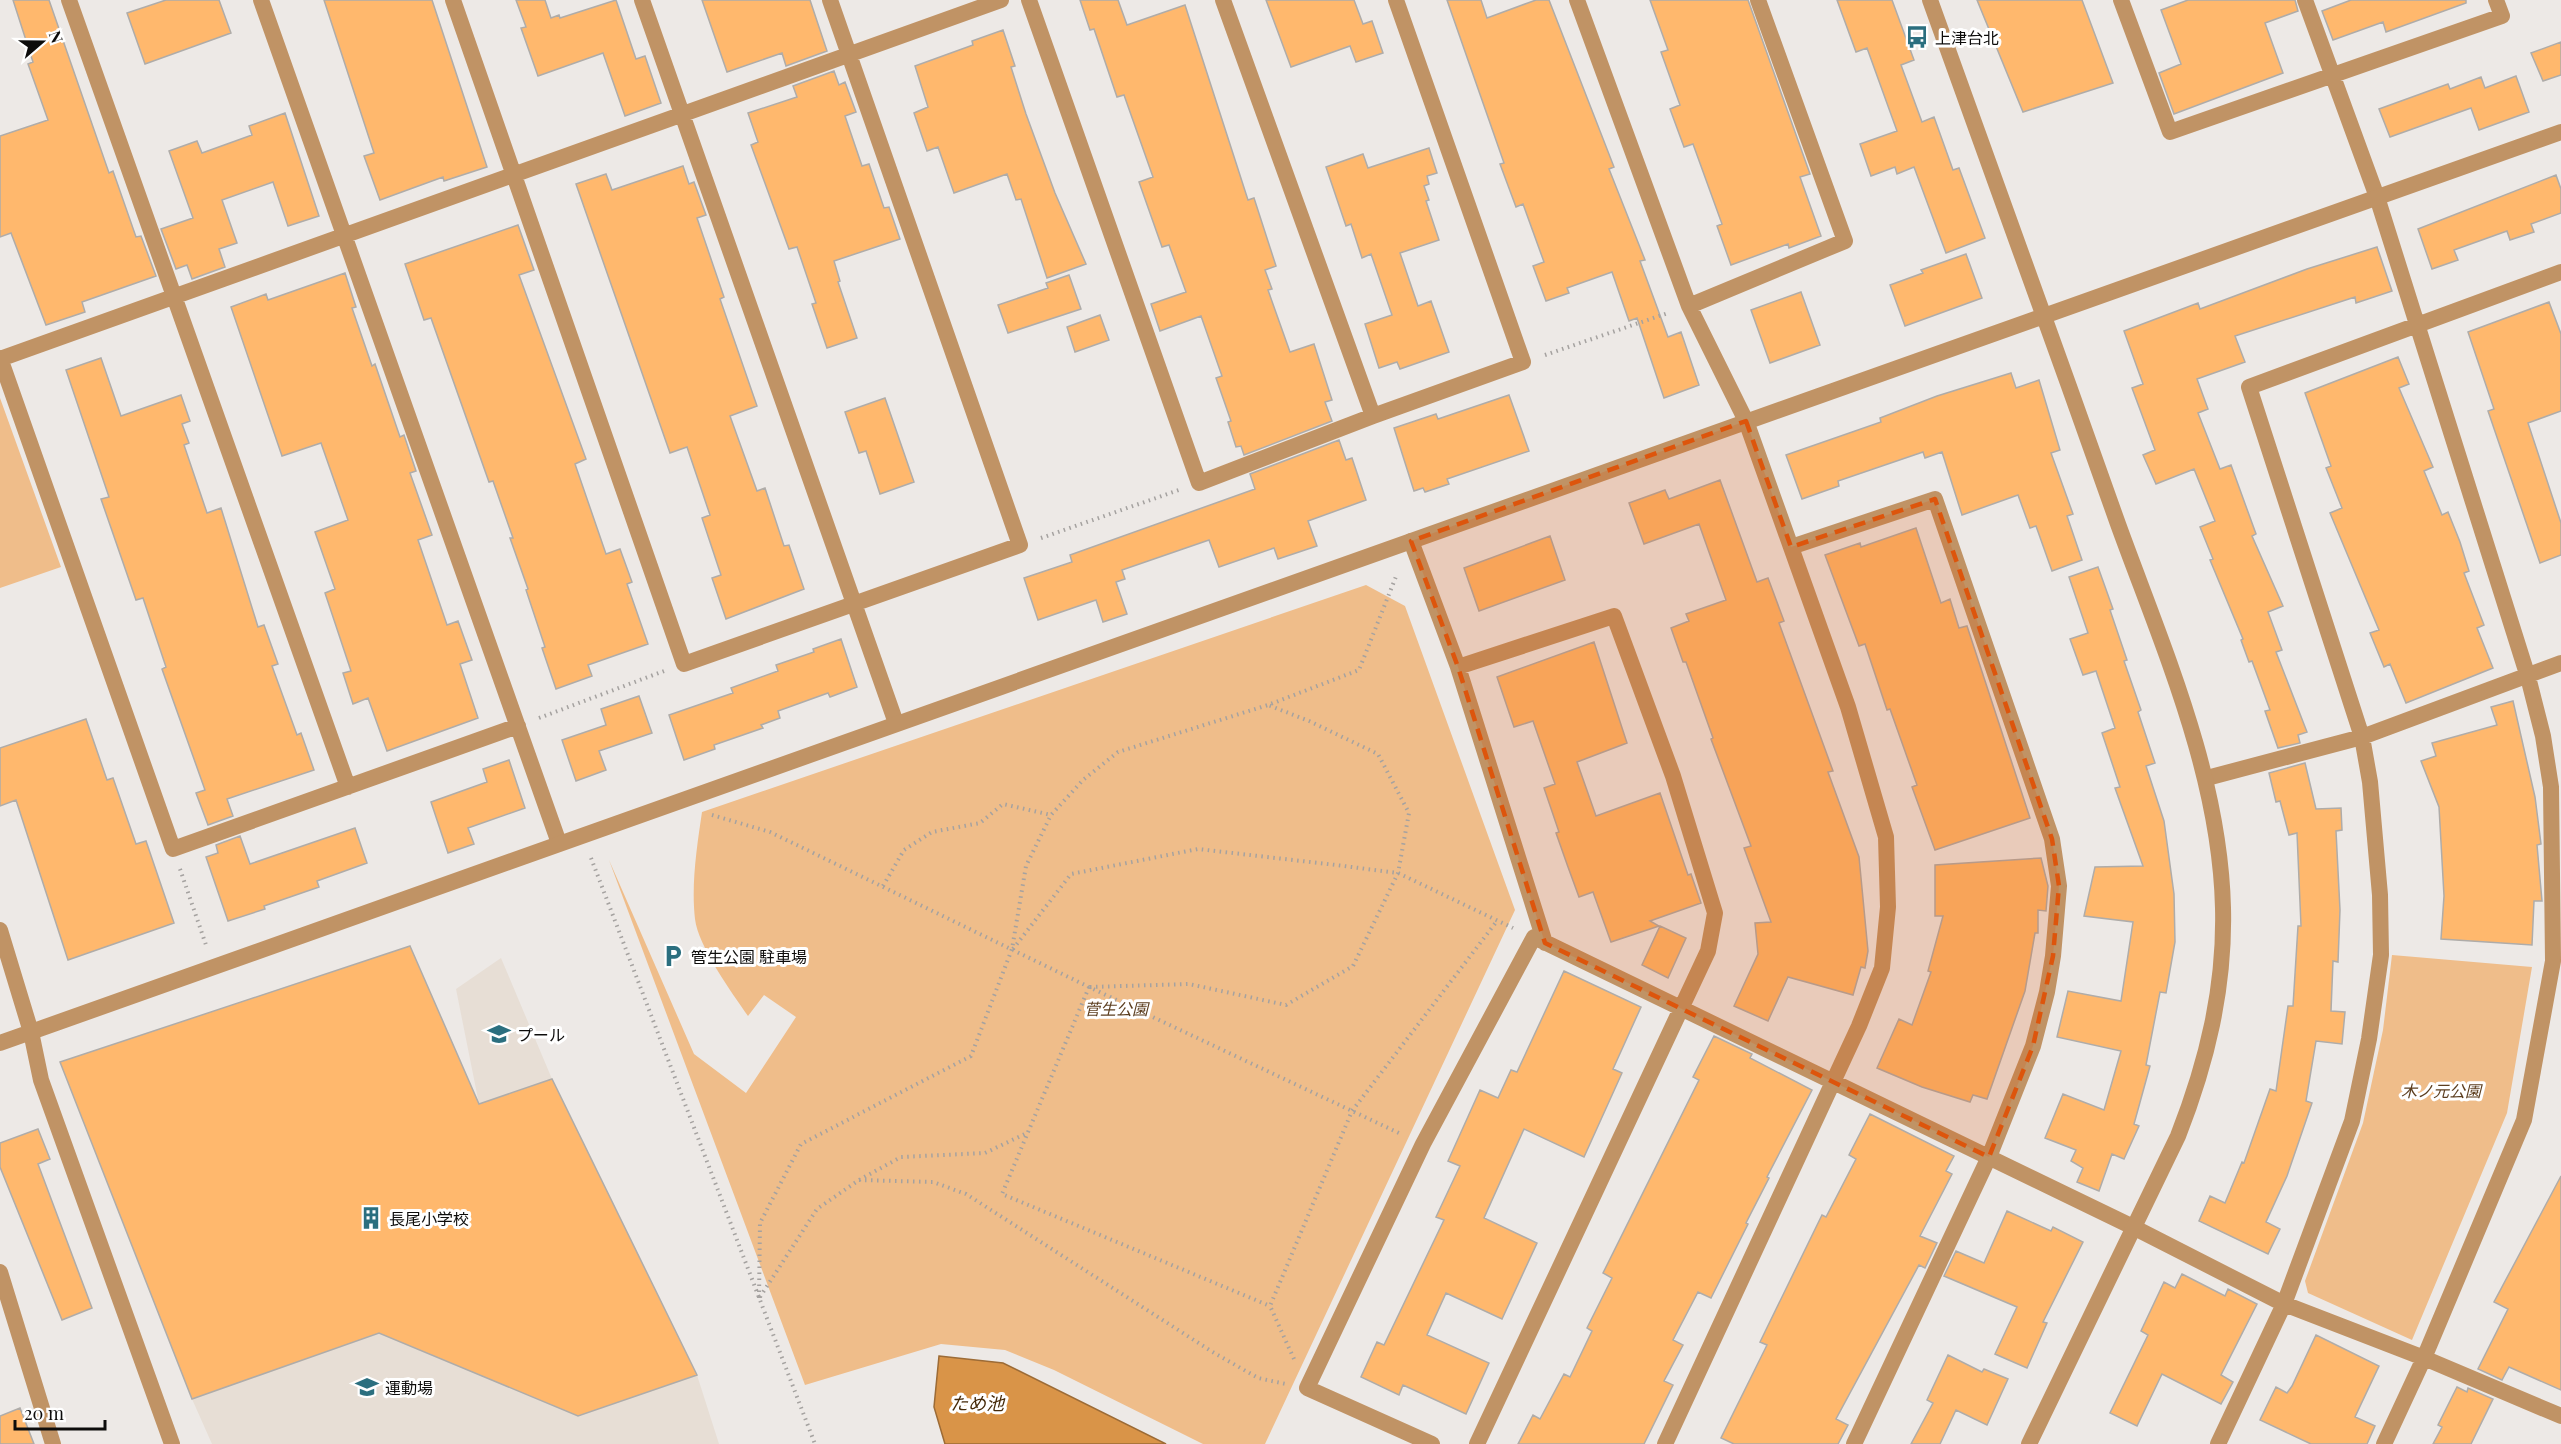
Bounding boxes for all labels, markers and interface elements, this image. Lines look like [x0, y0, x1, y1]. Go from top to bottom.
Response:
north arrow [12, 12, 72, 72]
bus stop icon: 上津台北 [1904, 24, 1930, 50]
place label: 上津台北 [1935, 27, 1999, 48]
text: N [45, 28, 69, 46]
parking icon: 管生公園 駐車場 [660, 943, 686, 969]
place label: 管生公園 駐車場 [691, 946, 807, 967]
park label: 菅生公園 [1084, 998, 1150, 1019]
school or university icon: プール [486, 1021, 512, 1047]
place label: プール [517, 1024, 565, 1045]
park label: 木ノ元公園 [2401, 1080, 2483, 1101]
building icon: 長尾小学校 [358, 1205, 384, 1231]
place label: 長尾小学校 [389, 1208, 469, 1229]
school or university icon: 運動場 [354, 1374, 380, 1400]
place label: 運動場 [385, 1377, 433, 1398]
water label: ため池 [950, 1391, 1006, 1415]
scale bar [15, 1393, 105, 1431]
text: 20 m [24, 1401, 64, 1425]

